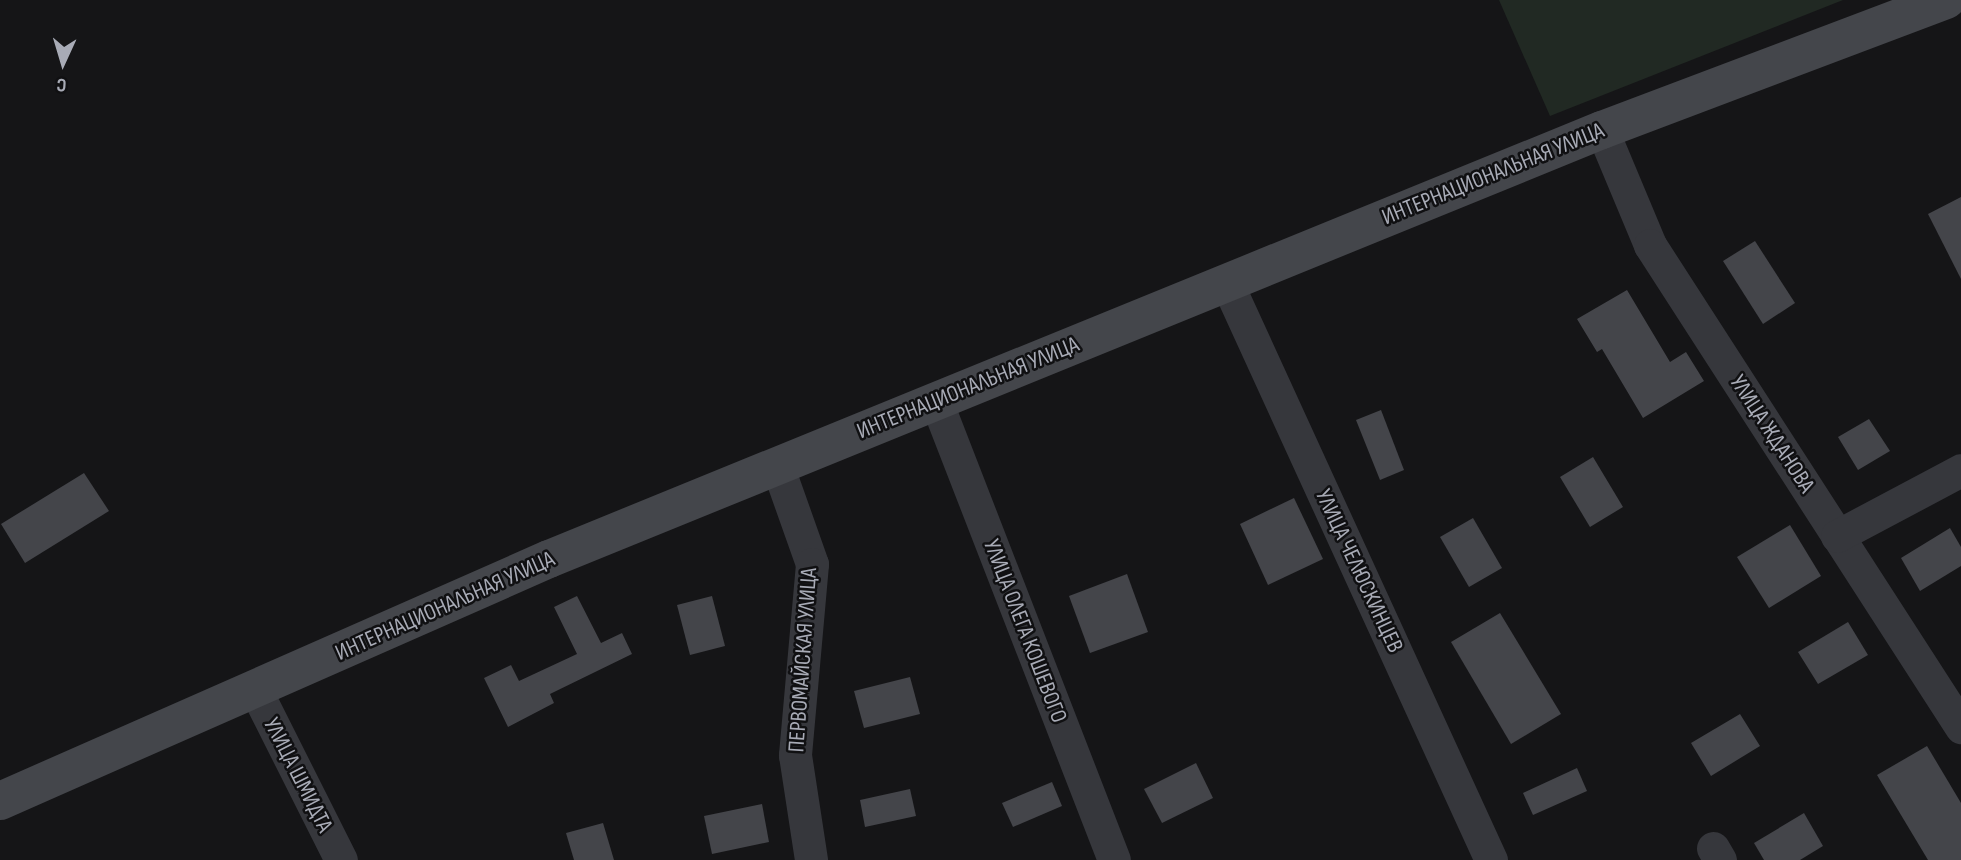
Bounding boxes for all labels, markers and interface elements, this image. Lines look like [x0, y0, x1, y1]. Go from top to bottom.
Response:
north arrow [28, 28, 98, 98]
text: С [56, 73, 67, 96]
street label: ИНТЕРНАЦИОНАЛЬНАЯ УЛИЦА [1378, 117, 1608, 231]
street label: ИНТЕРНАЦИОНАЛЬНАЯ УЛИЦА [853, 331, 1083, 445]
street label: УЛИЦА ЖДАНОВА [1724, 370, 1820, 498]
street label: УЛИЦА ЧЕЛЮСКИНЦЕВ [1309, 485, 1409, 657]
street label: УЛИЦА ОЛЕГА КОШЕВОГО [977, 535, 1073, 727]
street label: ИНТЕРНАЦИОНАЛЬНАЯ УЛИЦА [331, 545, 559, 667]
street label: ПЕРВОМАЙСКАЯ УЛИЦА [783, 567, 823, 753]
street label: УЛИЦА ШМИДТА [257, 713, 339, 837]

